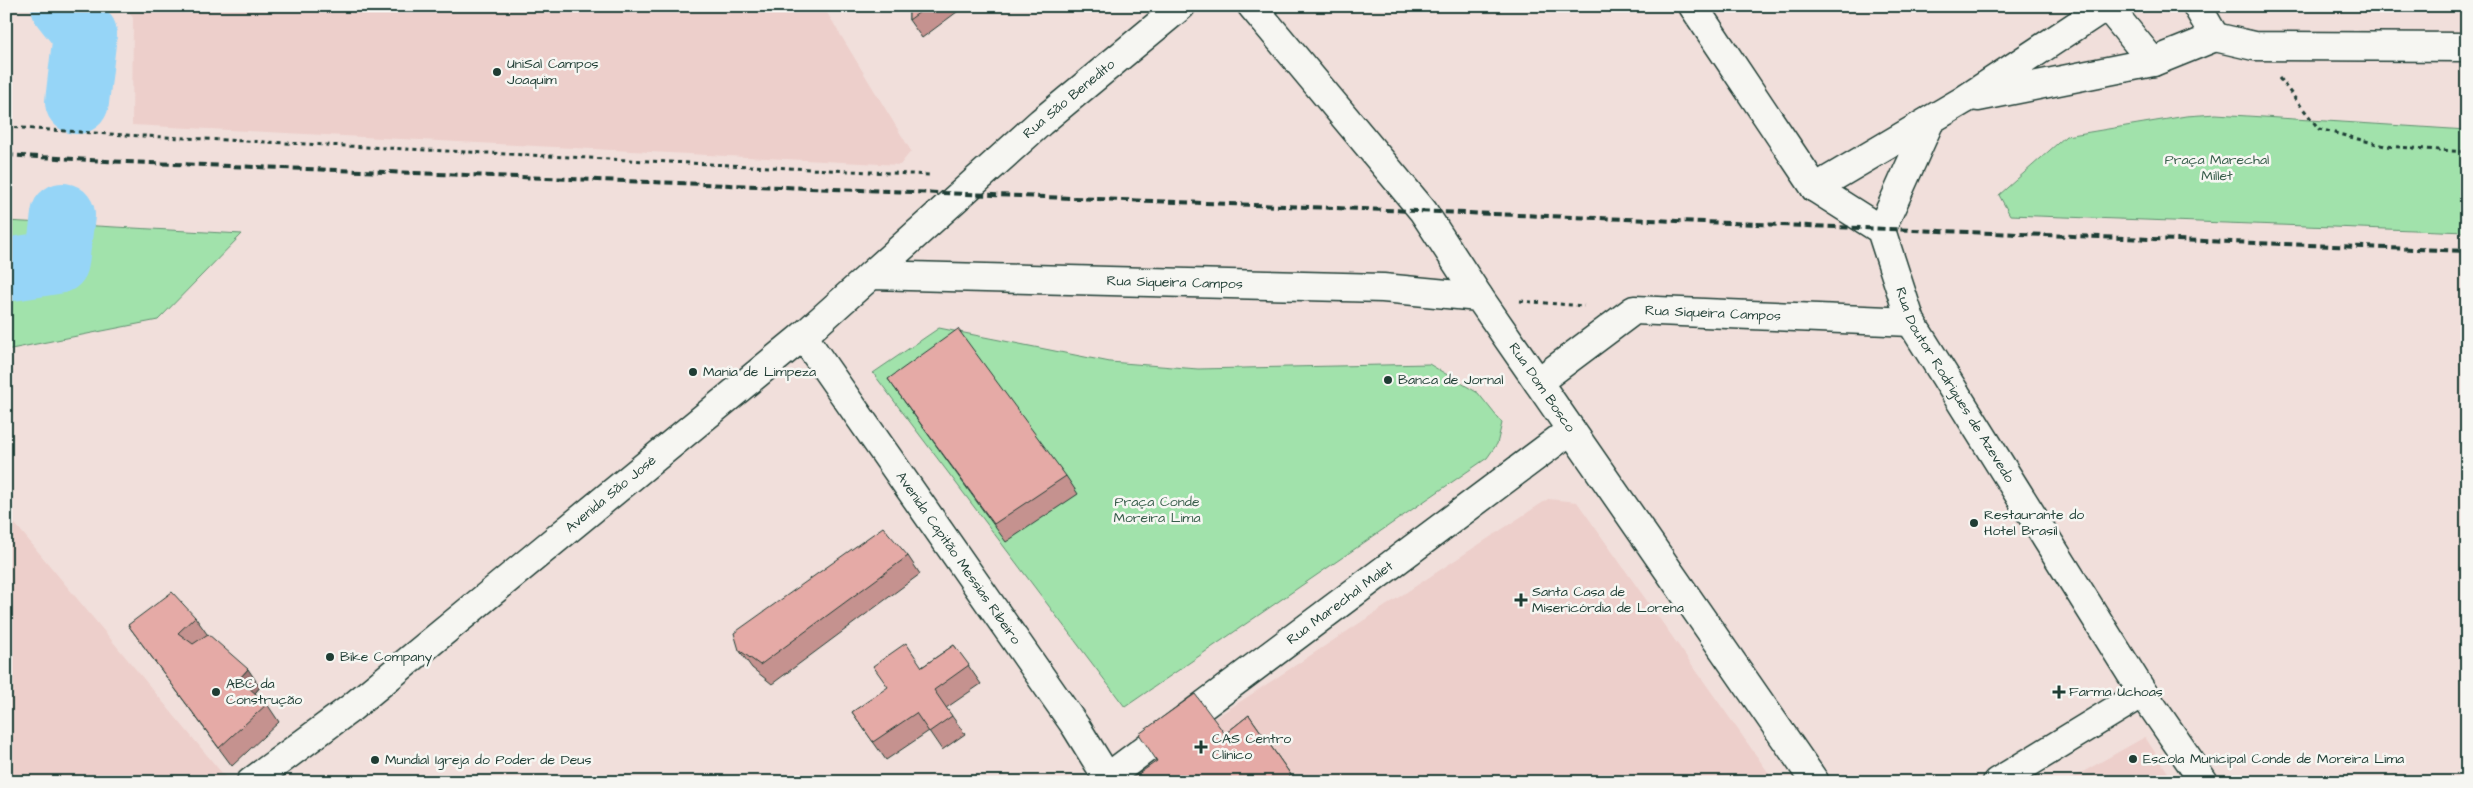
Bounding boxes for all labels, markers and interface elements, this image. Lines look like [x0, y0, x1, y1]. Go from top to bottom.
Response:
place label: UniSal Campos Joaquim [507, 54, 599, 90]
street label: Rua São Benedito [1019, 55, 1119, 143]
marker: UniSal Campos Joaquim [491, 66, 503, 78]
park label: Praça Marechal Millet [2165, 150, 2269, 186]
street label: Rua Siqueira Campos [1106, 271, 1243, 294]
street label: Rua Doutor Rodrigues de Azevedo [1890, 285, 2019, 487]
street label: Rua Siqueira Campos [1645, 300, 1781, 326]
street label: Rua Dom Bosco [1504, 339, 1580, 437]
place label: Mania de Limpeza [703, 362, 816, 382]
marker: Mania de Limpeza [687, 366, 699, 378]
place label: Banca de Jornal [1398, 370, 1503, 390]
marker: Banca de Jornal [1382, 374, 1394, 386]
street label: Avenida São José [561, 450, 661, 538]
street label: Avenida Capitão Messias Ribeiro [891, 468, 1026, 649]
park label: Praça Conde Moreira Lima [1113, 492, 1201, 528]
place label: Restaurante do Hotel Brasil [1984, 505, 2084, 541]
marker: Restaurante do Hotel Brasil [1968, 517, 1980, 529]
street label: Rua Marechal Malet [1283, 556, 1398, 650]
place label: Santa Casa de Misericórdia de Lorena [1532, 582, 1684, 618]
marker: Santa Casa de Misericórdia de Lorena [1514, 593, 1528, 607]
place label: Bike Company [340, 647, 432, 667]
marker: Bike Company [324, 651, 336, 663]
place label: ABC da Construção [226, 674, 302, 710]
place label: Farma Uchoas [2069, 682, 2163, 702]
marker: ABC da Construção [210, 686, 222, 698]
marker: Farma Uchoas [2053, 686, 2065, 698]
place label: CAS Centro Clínico [1212, 729, 1291, 765]
marker: CAS Centro Clínico [1194, 740, 1208, 754]
place label: Escola Municipal Conde de Moreira Lima [2143, 749, 2404, 769]
place label: Mundial Igreja do Poder de Deus [385, 750, 591, 770]
marker: Escola Municipal Conde de Moreira Lima [2127, 753, 2139, 765]
marker: Mundial Igreja do Poder de Deus [369, 754, 381, 766]

